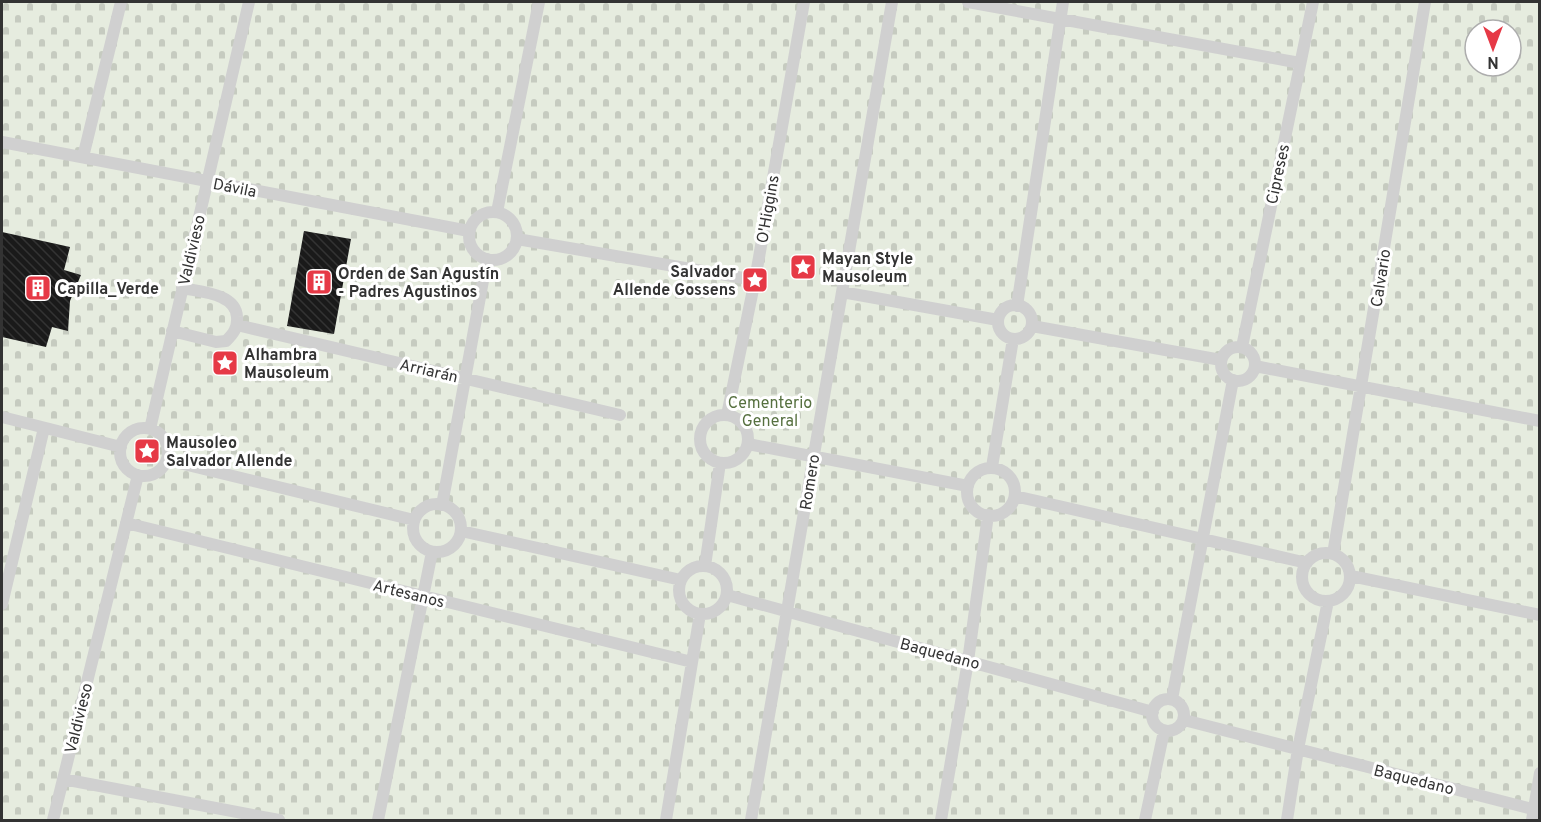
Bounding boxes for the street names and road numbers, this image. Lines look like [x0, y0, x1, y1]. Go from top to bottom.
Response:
street label: Cipreses [1263, 143, 1295, 206]
street label: O'Higgins [753, 174, 785, 245]
street label: Dávila [211, 175, 258, 203]
street label: Valdivieso [175, 213, 211, 288]
street label: Calvario [1368, 248, 1396, 309]
street label: Arriarán [397, 356, 460, 388]
street label: Romero [797, 453, 825, 512]
street label: Artesanos [371, 576, 446, 613]
street label: Baquedano [897, 635, 982, 675]
street label: Valdivieso [62, 681, 98, 756]
street label: Baquedano [1371, 761, 1456, 801]

